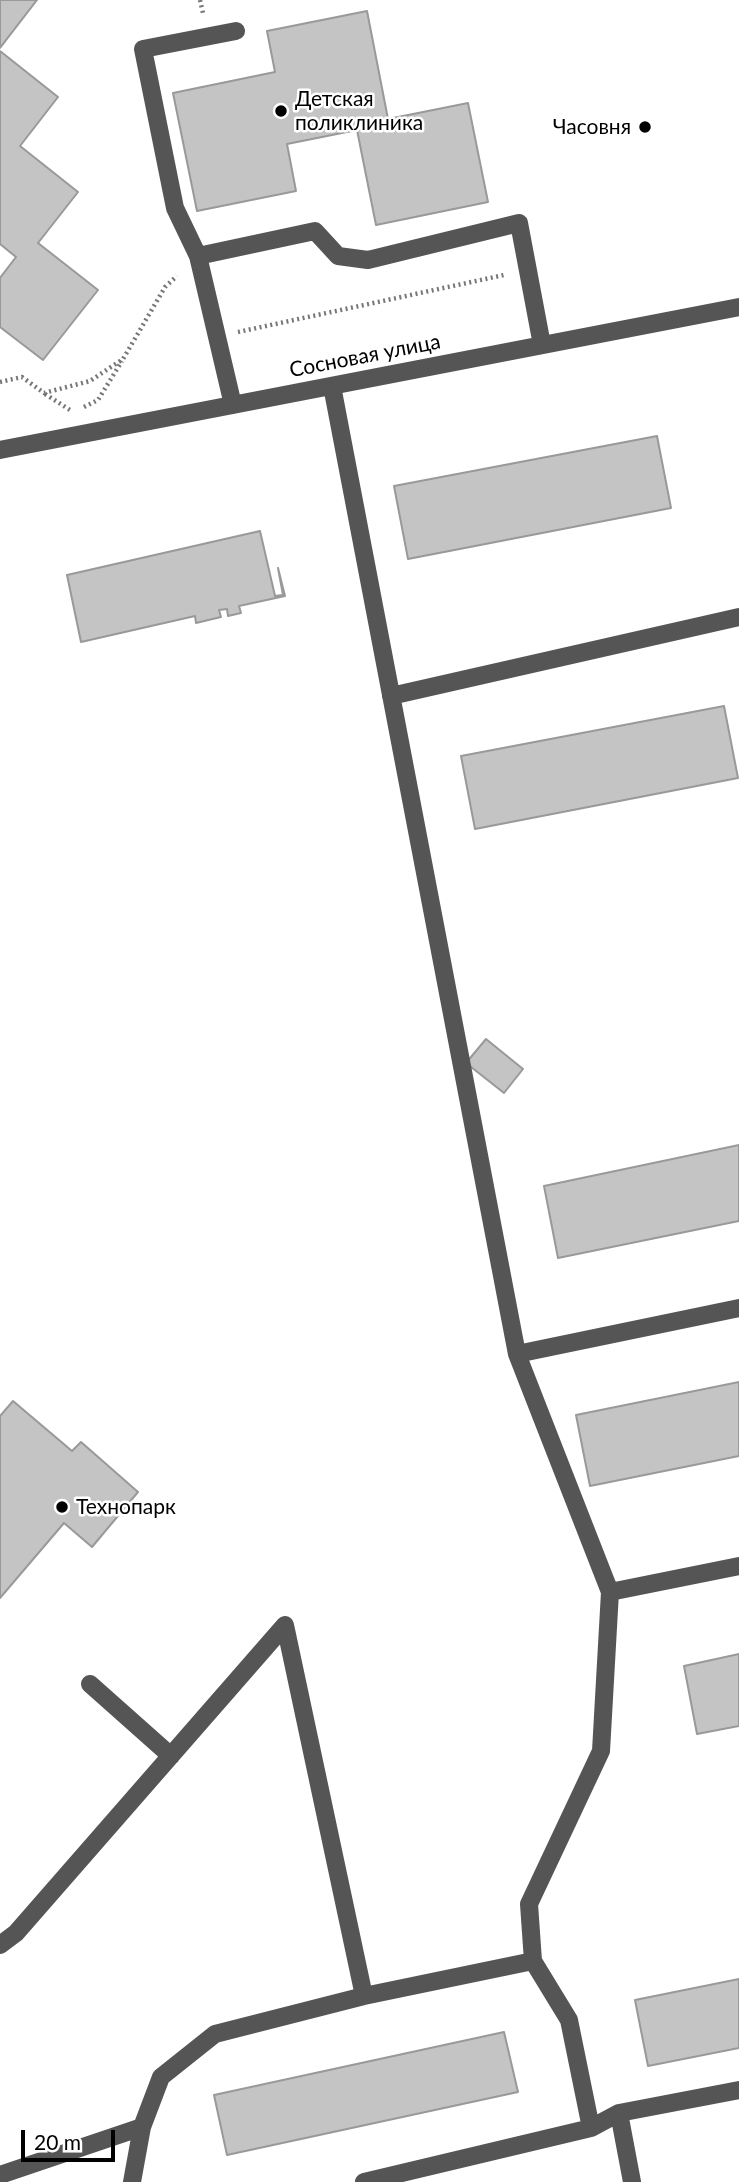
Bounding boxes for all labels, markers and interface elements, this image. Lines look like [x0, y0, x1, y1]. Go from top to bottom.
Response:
place label: Детская поликлиника [295, 86, 423, 136]
marker: Детская поликлиника [273, 103, 289, 119]
place label: Часовня [553, 114, 631, 140]
marker: Часовня [637, 119, 653, 135]
street label: Сосновая улица [287, 329, 443, 383]
place label: Технопарк [76, 1494, 176, 1520]
marker: Технопарк [54, 1499, 70, 1515]
scale bar [24, 2116, 119, 2160]
text: 20 m [34, 2129, 81, 2154]

